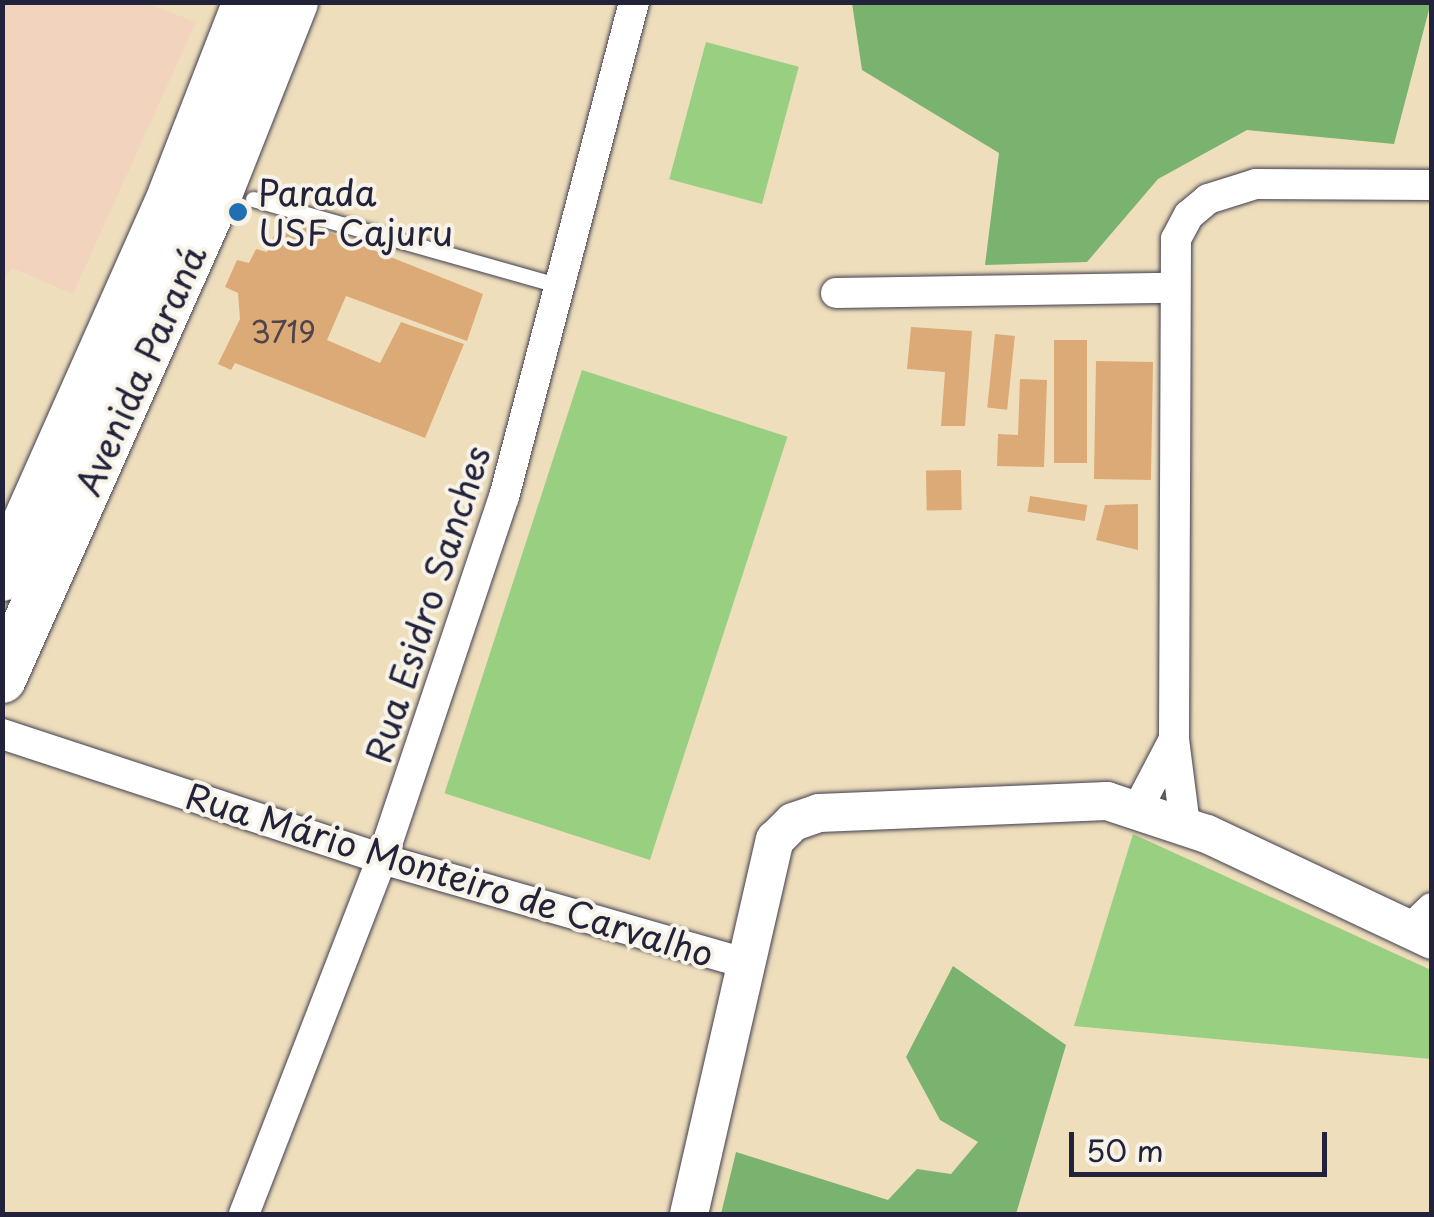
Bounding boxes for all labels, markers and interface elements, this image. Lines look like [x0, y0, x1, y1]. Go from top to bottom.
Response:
place label: Parada USF Cajuru [258, 171, 452, 253]
marker: Parada USF Cajuru [227, 201, 249, 223]
street label: Avenida Paraná [67, 240, 213, 500]
house number: 3719 [250, 313, 316, 349]
street label: Rua Esidro Sanches [356, 441, 498, 767]
street label: Rua Mário Monteiro de Carvalho [179, 773, 721, 975]
scale bar [1074, 1112, 1332, 1174]
text: 50 m [1086, 1127, 1164, 1172]

